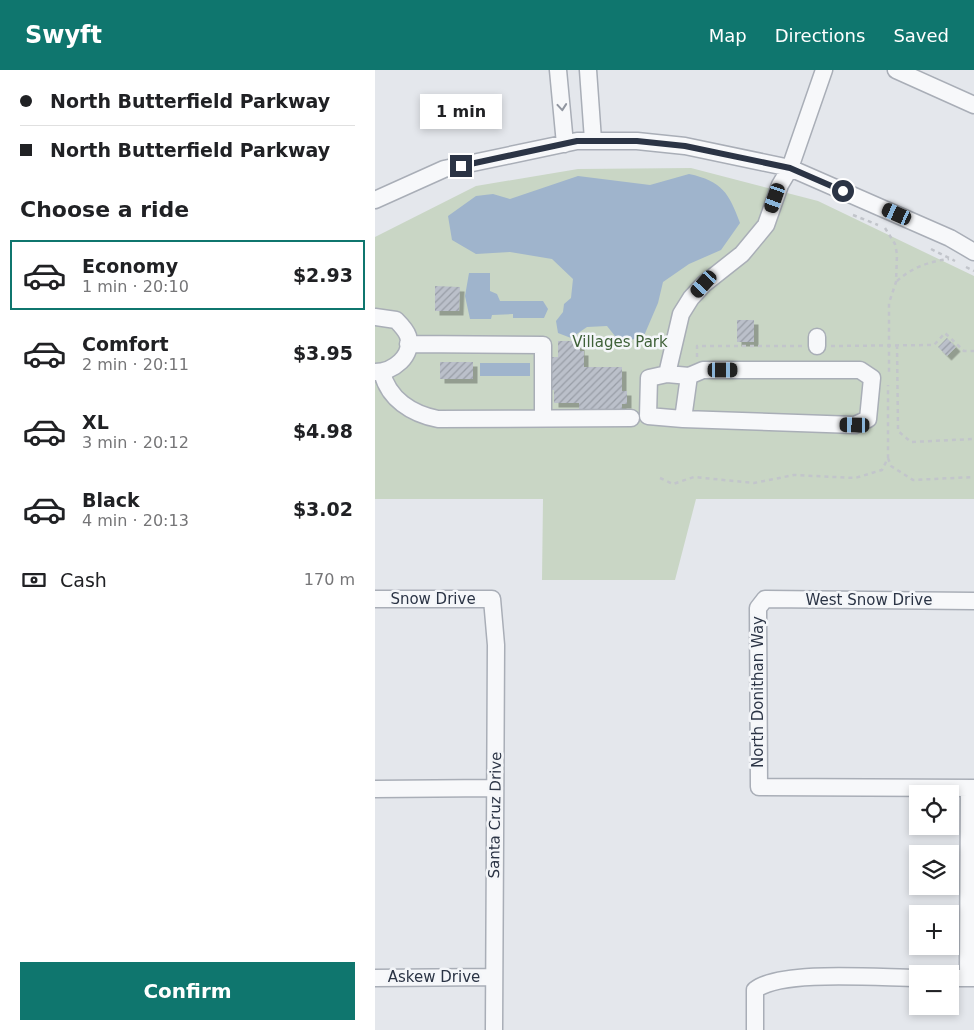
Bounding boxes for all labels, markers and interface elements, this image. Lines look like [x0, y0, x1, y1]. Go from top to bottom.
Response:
text: Swyft [25, 21, 102, 49]
text: Map [709, 25, 747, 46]
text: Directions [775, 25, 865, 46]
text: Saved [893, 25, 949, 46]
text: North Butterfield Parkway [50, 90, 330, 112]
callout: 1 min [420, 93, 502, 128]
text: 1 min [436, 102, 486, 121]
one-way arrow [556, 103, 567, 111]
text: North Butterfield Parkway [50, 139, 330, 161]
route end [450, 155, 472, 177]
route start [832, 180, 854, 202]
car [763, 181, 786, 215]
text: Choose a ride [20, 197, 189, 222]
car [880, 201, 913, 227]
icon: car [22, 253, 67, 298]
text: Economy [82, 255, 178, 277]
text: $2.93 [293, 264, 353, 286]
car [688, 268, 719, 300]
text: 1 min · 20:10 [82, 277, 189, 296]
icon: car [22, 331, 67, 376]
text: Comfort [82, 333, 169, 355]
park label: Villages Park [572, 333, 668, 351]
text: $3.95 [293, 342, 353, 364]
text: 2 min · 20:11 [82, 355, 189, 374]
car [708, 363, 738, 378]
icon: car [22, 409, 67, 454]
text: XL [82, 411, 109, 433]
car [839, 417, 870, 433]
text: $4.98 [293, 420, 353, 442]
text: 3 min · 20:12 [82, 433, 189, 452]
icon: car [22, 487, 67, 532]
text: Black [82, 489, 140, 511]
text: $3.02 [293, 498, 353, 520]
text: 4 min · 20:13 [82, 511, 189, 530]
icon: cash [20, 566, 48, 594]
text: Cash [60, 569, 107, 591]
text: 170 m [304, 570, 355, 589]
street label: Snow Drive [390, 590, 476, 608]
street label: West Snow Drive [806, 591, 932, 609]
street label: North Donithan Way [749, 616, 767, 768]
street label: Santa Cruz Drive [485, 751, 505, 879]
map controls [909, 785, 959, 1015]
button: locate [909, 785, 959, 835]
button: layers [909, 845, 959, 895]
button: + [909, 905, 959, 955]
button: Confirm [20, 962, 355, 1020]
button: − [909, 965, 959, 1015]
street label: Askew Drive [388, 968, 480, 986]

